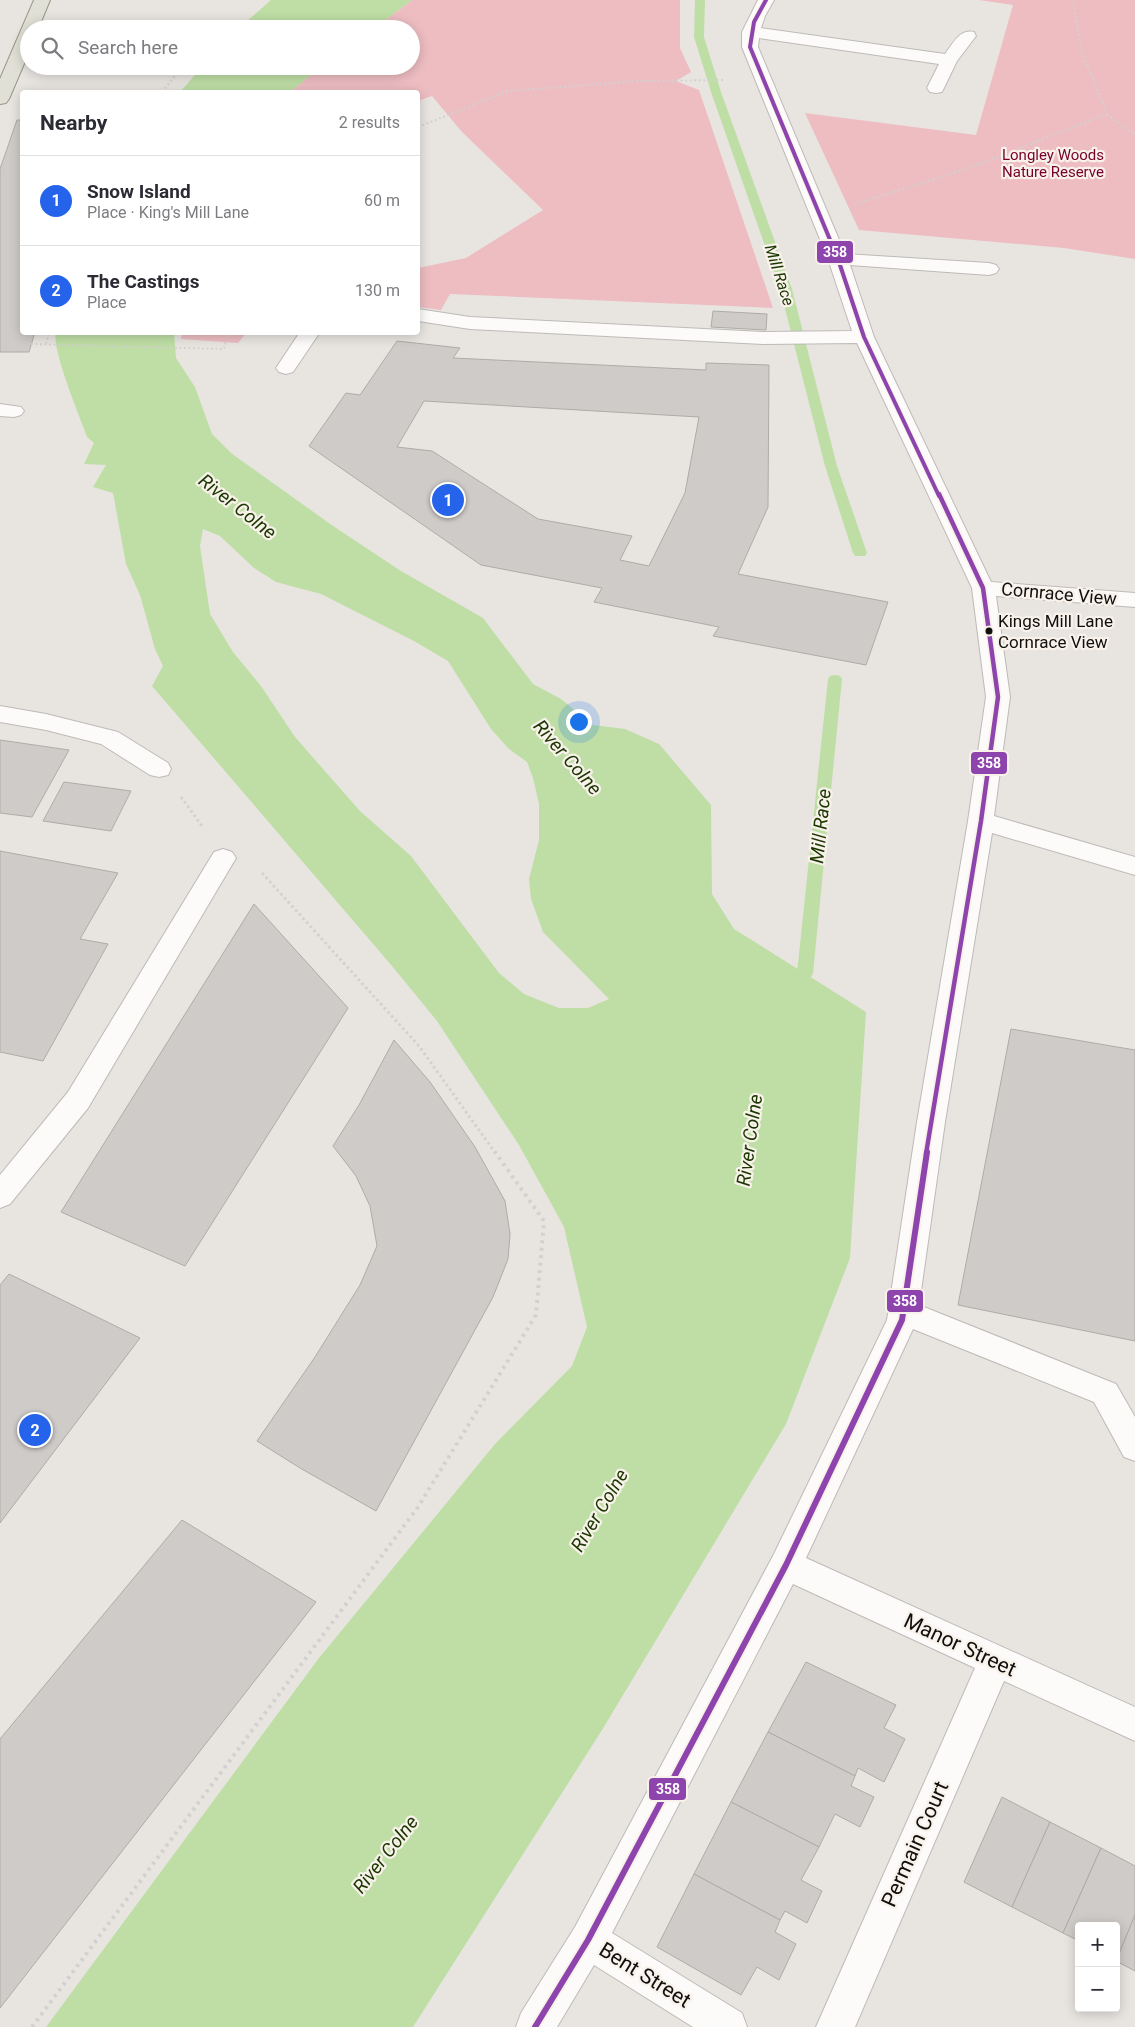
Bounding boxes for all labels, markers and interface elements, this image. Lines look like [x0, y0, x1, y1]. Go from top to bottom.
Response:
search box [20, 20, 420, 75]
icon: search [38, 34, 66, 62]
text: Search here [78, 36, 178, 59]
text: Nearby [40, 111, 107, 135]
text: 2 results [339, 113, 400, 132]
park label: Longley Woods Nature Reserve [1002, 146, 1104, 181]
text: Snow Island [87, 180, 191, 203]
text: 1 [51, 191, 61, 210]
text: 60 m [364, 191, 400, 210]
text: Place · King's Mill Lane [87, 203, 249, 222]
line badge: 358 [816, 240, 854, 264]
water label: Mill Race [761, 242, 798, 308]
text: 358 [823, 244, 847, 260]
text: The Castings [87, 270, 199, 293]
text: 2 [51, 281, 61, 300]
text: 130 m [355, 281, 400, 300]
text: Place [87, 293, 127, 312]
water label: River Colne [194, 469, 281, 544]
pin: 1 [432, 481, 464, 519]
street label: Cornrace View [1000, 578, 1118, 609]
place label: Kings Mill Lane Cornrace View [998, 611, 1113, 652]
marker: Kings Mill Lane Cornrace View [984, 626, 994, 636]
your location [566, 709, 592, 735]
water label: River Colne [529, 715, 607, 800]
line badge: 358 [970, 751, 1008, 775]
text: 358 [977, 755, 1001, 771]
water label: Mill Race [805, 787, 836, 865]
water label: River Colne [732, 1093, 767, 1187]
line badge: 358 [886, 1289, 924, 1313]
text: 358 [893, 1293, 917, 1309]
pin: 2 [19, 1411, 51, 1449]
water label: River Colne [566, 1465, 633, 1556]
street label: Manor Street [900, 1609, 1020, 1682]
line badge: 358 [648, 1777, 687, 1801]
street label: Permain Court [877, 1777, 953, 1910]
text: 358 [656, 1781, 680, 1797]
water label: River Colne [348, 1811, 423, 1898]
map controls [1075, 1922, 1120, 2012]
button: + [1075, 1922, 1120, 1967]
street label: Bent Street [595, 1937, 695, 2013]
button: − [1075, 1967, 1120, 2012]

